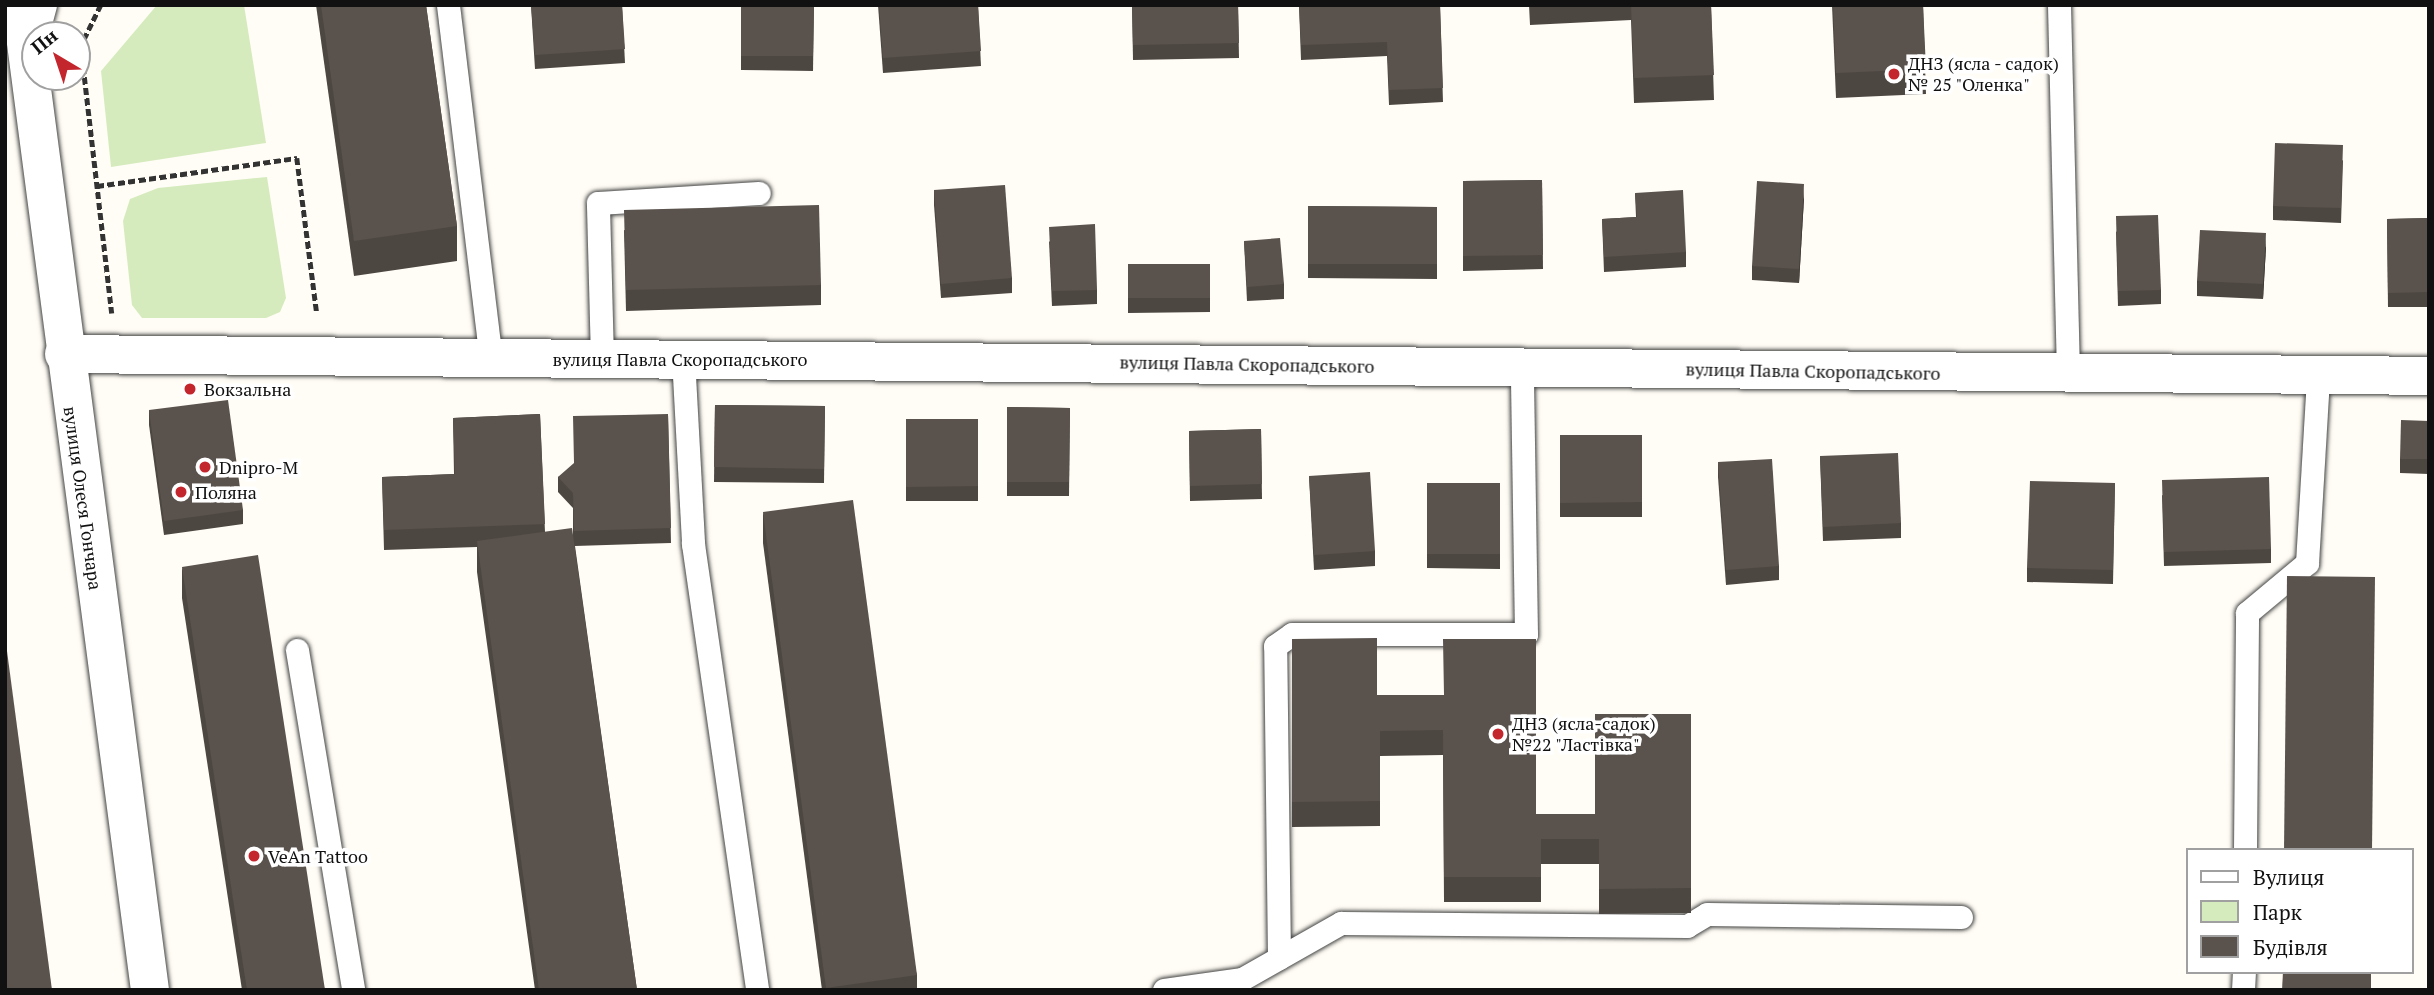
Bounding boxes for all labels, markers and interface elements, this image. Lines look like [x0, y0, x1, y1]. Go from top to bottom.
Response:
north arrow [21, 21, 91, 91]
text: Пн [25, 23, 62, 59]
place label: ДНЗ (ясла - садок) № 25 "Оленка" [1908, 53, 2060, 96]
marker: ДНЗ (ясла - садок) № 25 "Оленка" [1886, 66, 1902, 82]
street label: вулиця Павла Скоропадського [552, 348, 808, 370]
street label: вулиця Павла Скоропадського [1119, 351, 1375, 377]
street label: вулиця Павла Скоропадського [1685, 358, 1941, 384]
place label: Вокзальна [204, 378, 291, 400]
marker: Вокзальна [182, 381, 198, 397]
street label: вулиця Олеся Гончара [59, 405, 107, 591]
place label: Dnipro-M [219, 456, 298, 478]
marker: Dnipro-M [197, 459, 213, 475]
place label: Поляна [195, 481, 257, 503]
marker: Поляна [173, 484, 189, 500]
place label: ДНЗ (ясла-садок) №22 "Ластівка" [1512, 713, 1656, 756]
marker: ДНЗ (ясла-садок) №22 "Ластівка" [1490, 726, 1506, 742]
place label: VeAn Tattoo [268, 845, 368, 867]
marker: VeAn Tattoo [246, 848, 262, 864]
legend [2186, 848, 2413, 974]
text: Вулиця [2253, 863, 2324, 891]
text: Парк [2253, 898, 2302, 926]
text: Будівля [2253, 933, 2328, 961]

